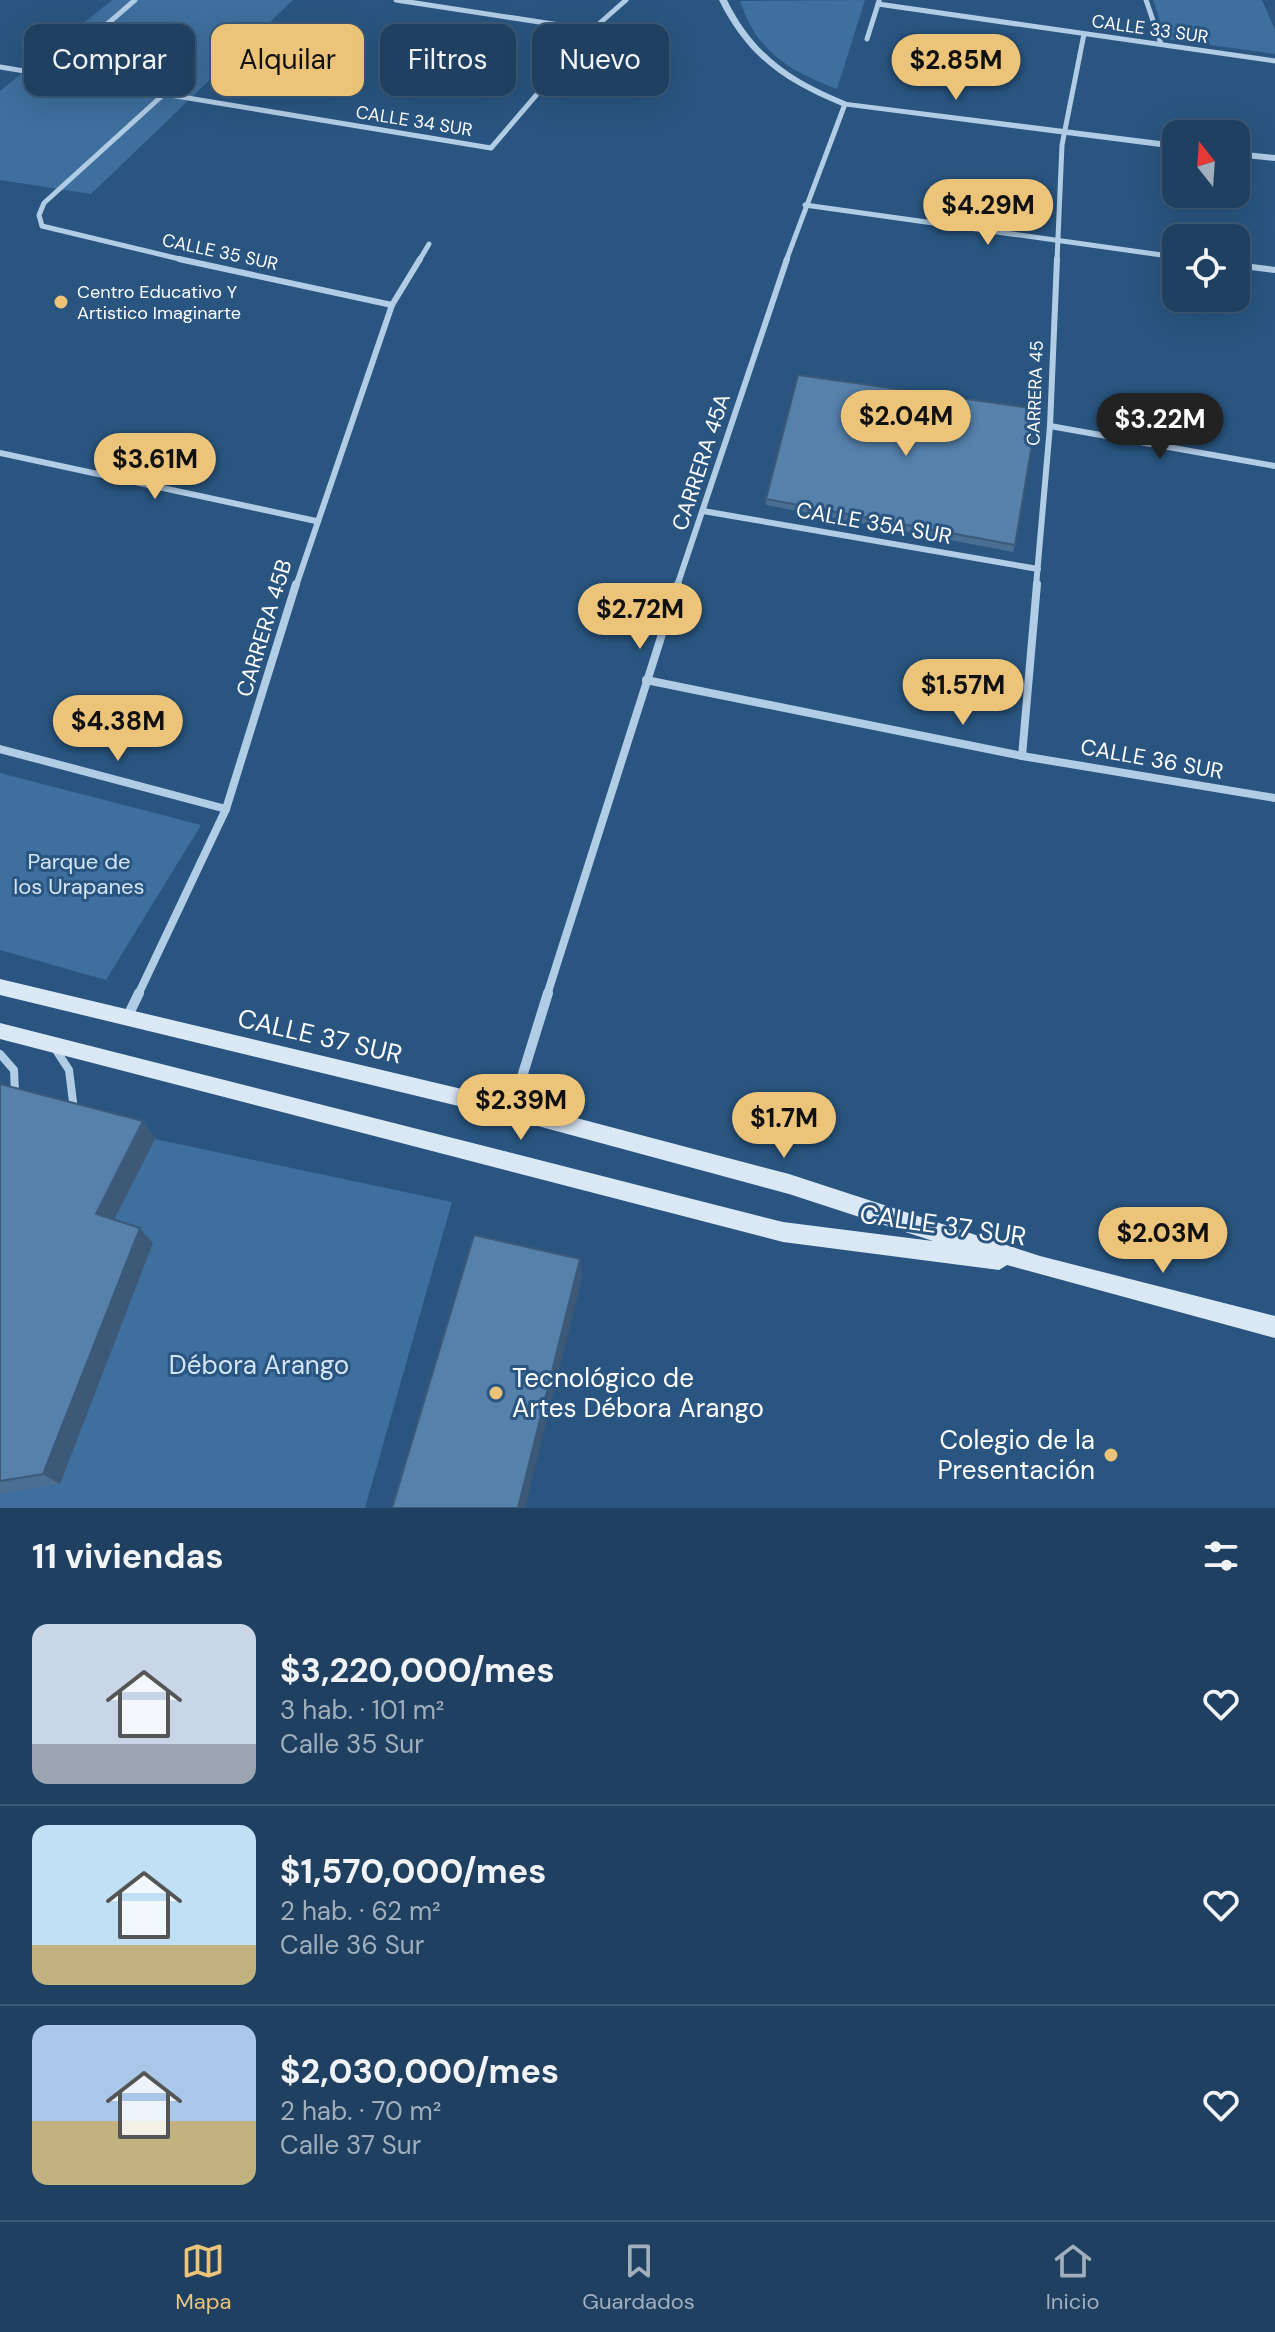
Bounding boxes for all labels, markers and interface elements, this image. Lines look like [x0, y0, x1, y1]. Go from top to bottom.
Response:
street label: CALLE 33 SUR [1090, 9, 1210, 49]
chip: Comprar [24, 24, 195, 96]
chip: Alquilar [211, 24, 364, 96]
chip: Filtros [380, 24, 516, 96]
chip: Nuevo [532, 24, 669, 96]
pin: $2.85M [891, 34, 1021, 102]
text: $2.85M [910, 43, 1002, 77]
street label: CALLE 34 SUR [354, 100, 474, 142]
north arrow [1162, 120, 1250, 208]
map controls [1162, 120, 1250, 312]
pin: $4.29M [923, 179, 1053, 247]
text: $4.29M [941, 188, 1035, 222]
button: locate [1162, 224, 1250, 312]
street label: CALLE 35 SUR [160, 228, 280, 276]
place label: Centro Educativo Y Artistico Imaginarte [77, 280, 241, 325]
marker: Centro Educativo Y Artistico Imaginarte [52, 293, 70, 311]
street label: CARRERA 45 [1021, 340, 1049, 446]
street label: CARRERA 45A [665, 390, 737, 534]
pin: $2.04M [841, 390, 971, 458]
pin: $3.22M [1095, 393, 1225, 461]
text: $2.04M [859, 399, 953, 433]
text: $3.22M [1115, 402, 1205, 436]
pin: $3.61M [90, 433, 220, 501]
text: $3.61M [112, 442, 198, 476]
street label: CALLE 35A SUR [794, 495, 954, 551]
street label: CARRERA 45B [229, 556, 299, 700]
pin: $2.72M [575, 583, 705, 651]
text: $2.72M [596, 592, 684, 626]
pin: $1.57M [898, 659, 1028, 727]
text: $1.57M [921, 668, 1005, 702]
pin: $4.38M [53, 695, 183, 763]
text: $4.38M [71, 704, 165, 738]
street label: CALLE 36 SUR [1078, 732, 1226, 786]
park label: Parque de los Urapanes [13, 847, 145, 901]
street label: CALLE 37 SUR [234, 1001, 406, 1071]
pin: $2.39M [456, 1074, 586, 1142]
text: $2.39M [475, 1083, 567, 1117]
pin: $1.7M [728, 1092, 840, 1160]
text: $1.7M [750, 1101, 818, 1135]
street label: CALLE 37 SUR [858, 1196, 1028, 1254]
pin: $2.03M [1098, 1207, 1228, 1275]
text: $2.03M [1116, 1216, 1210, 1250]
park label: Débora Arango [169, 1348, 349, 1382]
place label: Tecnológico de Artes Débora Arango [512, 1361, 764, 1425]
marker: Tecnológico de Artes Débora Arango [487, 1384, 505, 1402]
place label: Colegio de la Presentación [937, 1423, 1095, 1487]
marker: Colegio de la Presentación [1102, 1446, 1120, 1464]
text: 11 viviendas [32, 1534, 224, 1579]
icon: filters [1199, 1534, 1243, 1578]
text: $3,220,000/mes [280, 1648, 555, 1693]
icon: home [96, 1656, 192, 1752]
icon: heart [1199, 1682, 1243, 1726]
text: 3 hab. · 101 m² [280, 1693, 444, 1727]
text: Calle 35 Sur [280, 1727, 424, 1761]
text: $1,570,000/mes [280, 1849, 546, 1894]
icon: home [96, 1857, 192, 1953]
icon: heart [1199, 1883, 1243, 1927]
text: 2 hab. · 62 m² [280, 1894, 441, 1928]
text: Calle 36 Sur [280, 1928, 424, 1962]
text: $2,030,000/mes [280, 2049, 559, 2094]
icon: home [96, 2057, 192, 2153]
icon: heart [1199, 2083, 1243, 2127]
text: 2 hab. · 70 m² [280, 2094, 441, 2128]
text: Calle 37 Sur [280, 2128, 421, 2162]
tab: Mapa [175, 2239, 232, 2316]
tab: Guardados [582, 2239, 695, 2316]
tab: Inicio [1046, 2239, 1100, 2316]

